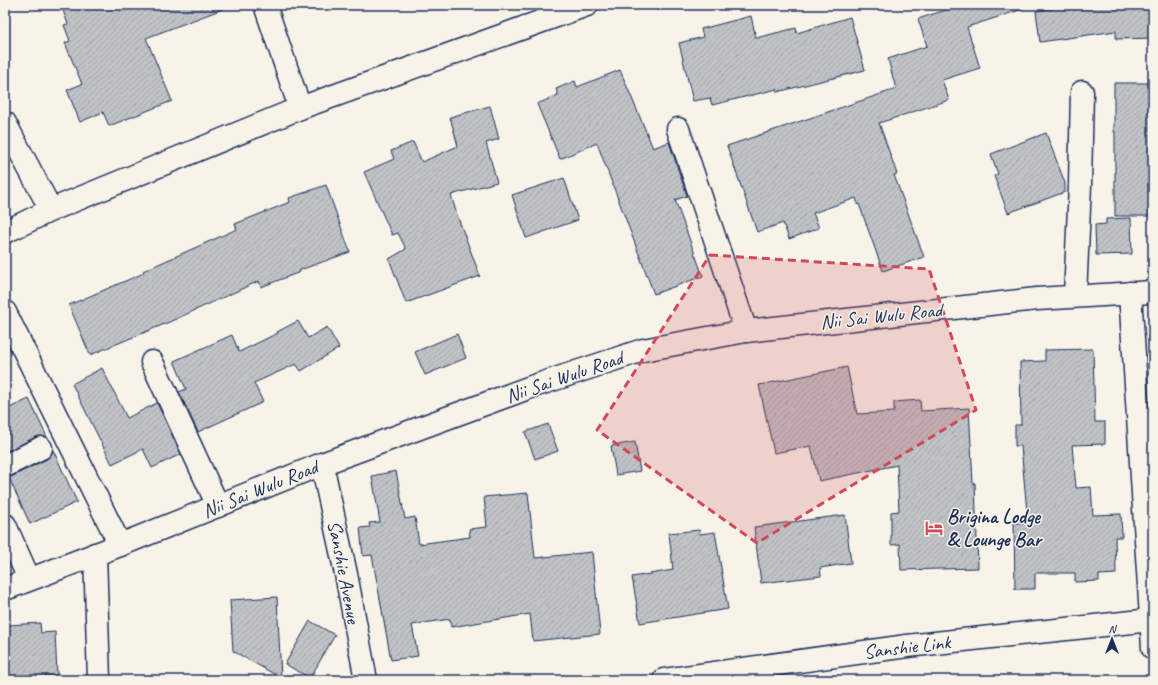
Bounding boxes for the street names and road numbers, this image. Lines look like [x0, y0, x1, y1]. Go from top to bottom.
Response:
street label: Nii Sai Wulu Road [819, 297, 946, 335]
street label: Nii Sai Wulu Road [502, 344, 629, 409]
street label: Nii Sai Wulu Road [199, 453, 324, 523]
street label: Sanshie Avenue [322, 518, 366, 627]
street label: Sanshie Link [862, 629, 953, 665]

